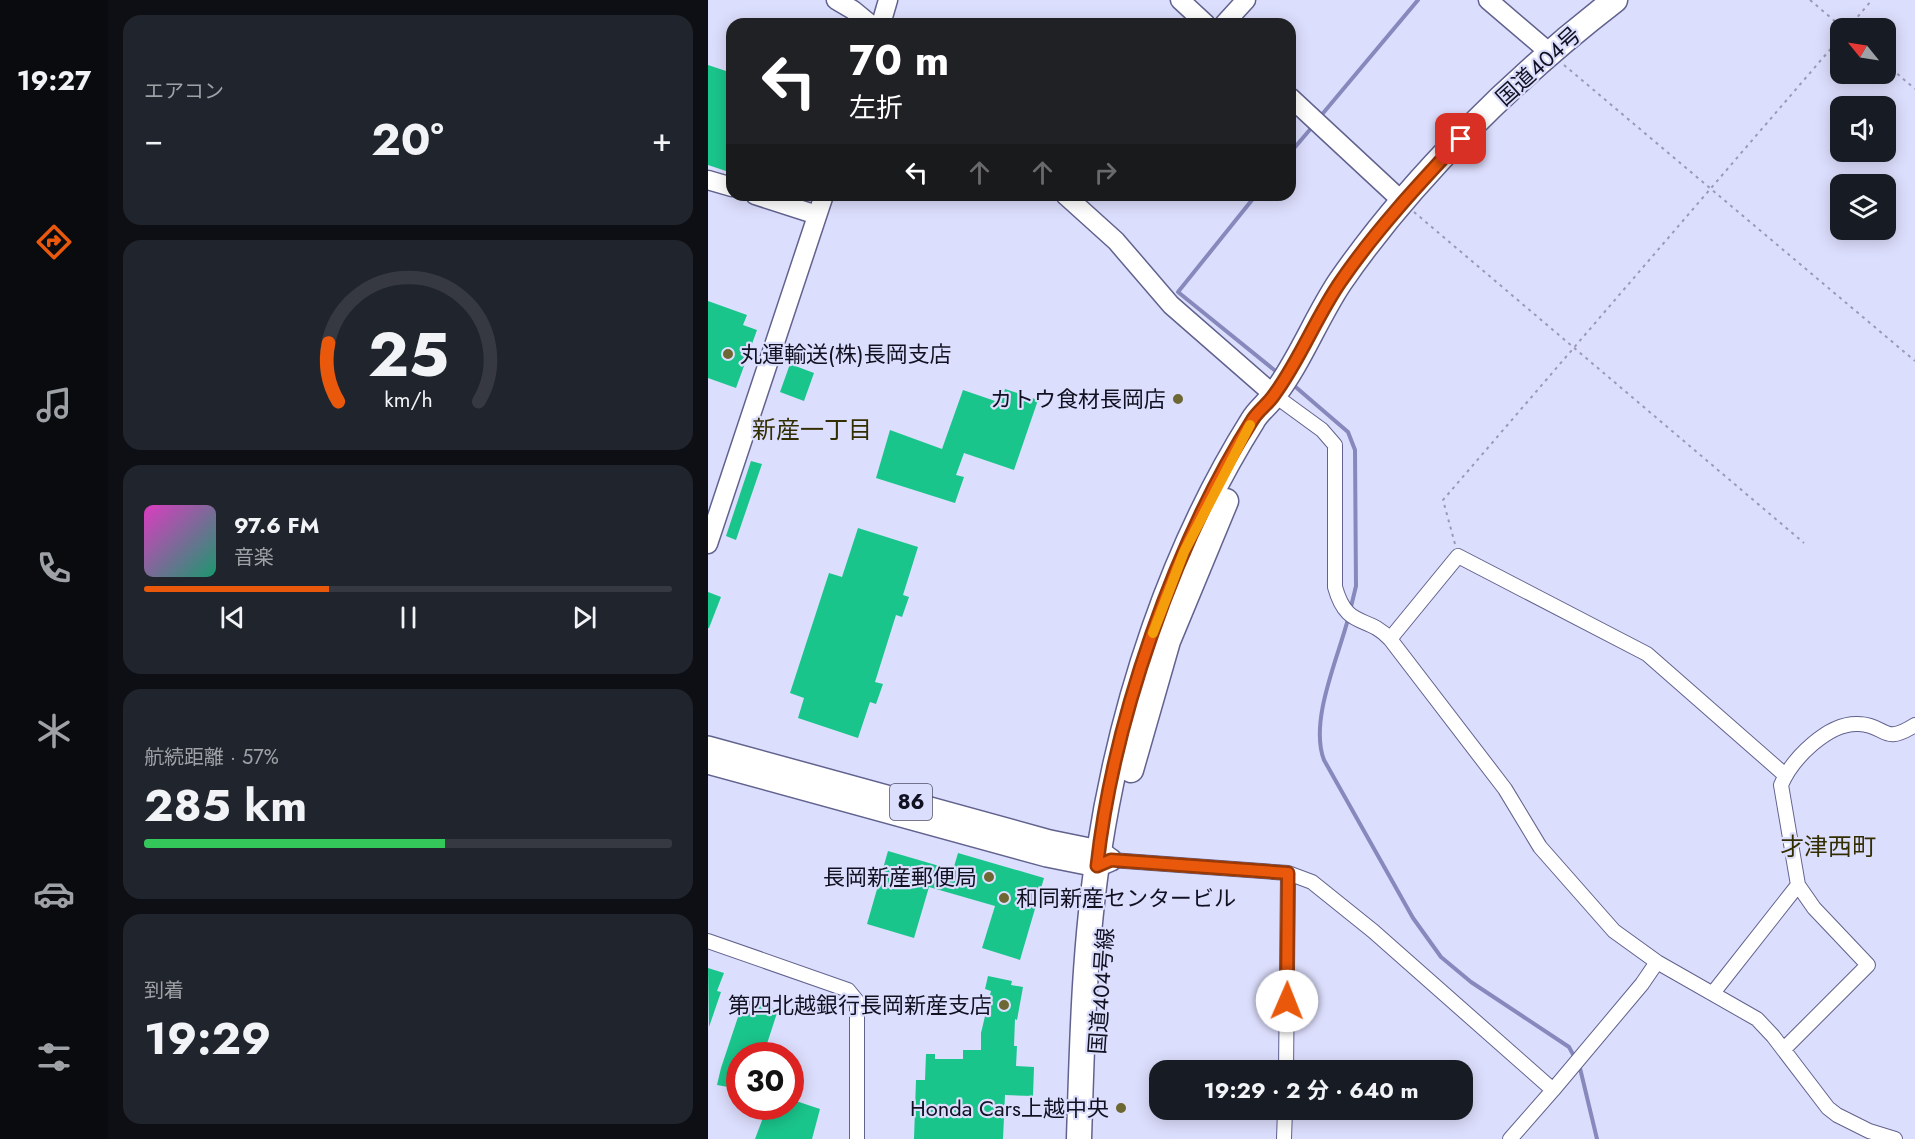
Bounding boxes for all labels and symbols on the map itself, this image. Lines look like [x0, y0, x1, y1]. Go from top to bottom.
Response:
north arrow [1830, 18, 1896, 84]
street label: 国道404号 [1488, 19, 1588, 113]
pin [1435, 113, 1486, 164]
place label: 丸運輸送(株)長岡支店 [740, 338, 952, 370]
marker: 丸運輸送(株)長岡支店 [721, 347, 735, 361]
place label: カトウ食材長岡店 [990, 383, 1166, 415]
marker: カトウ食材長岡店 [1171, 392, 1185, 406]
district label: 新産一丁目 [752, 412, 872, 447]
road number: 86 [890, 784, 932, 820]
district label: 才津西町 [1780, 829, 1876, 864]
place label: 長岡新産郵便局 [823, 861, 977, 893]
marker: 長岡新産郵便局 [982, 870, 996, 884]
place label: 和同新産センタービル [1016, 882, 1236, 914]
marker: 和同新産センタービル [997, 891, 1011, 905]
street label: 国道404号線 [1081, 927, 1121, 1055]
position arrow [1255, 969, 1319, 1033]
place label: 第四北越銀行長岡新産支店 [728, 989, 992, 1021]
marker: 第四北越銀行長岡新産支店 [997, 998, 1011, 1012]
speed limit sign: 30 [726, 1042, 804, 1120]
place label: Honda Cars上越中央 [910, 1092, 1109, 1124]
marker: Honda Cars上越中央 [1114, 1101, 1128, 1115]

